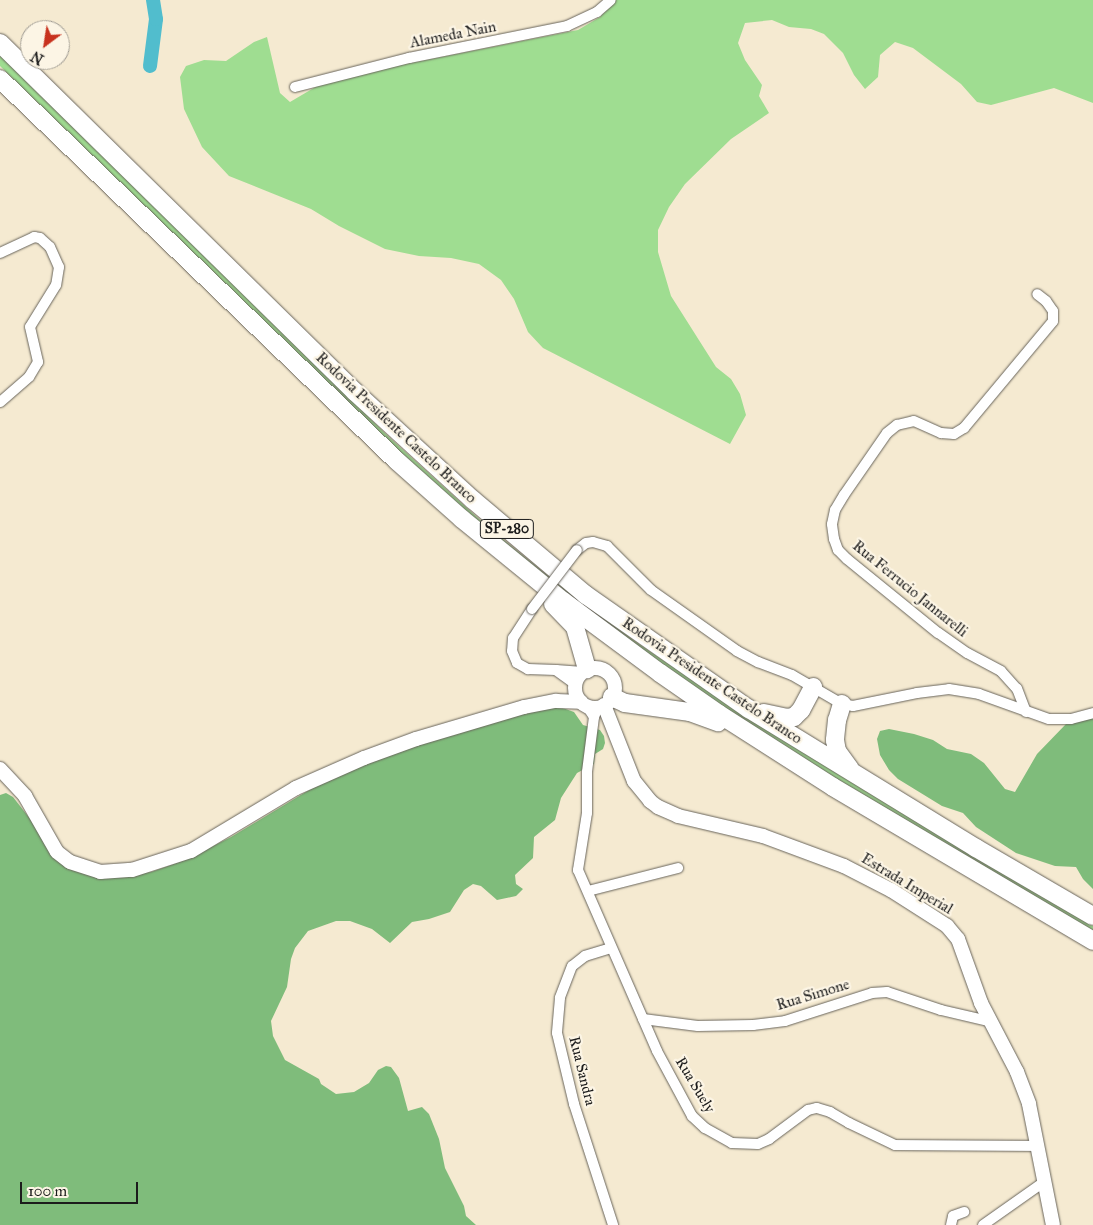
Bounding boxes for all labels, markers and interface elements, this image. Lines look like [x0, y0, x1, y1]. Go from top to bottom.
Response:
street label: Alameda Nain [408, 18, 498, 52]
north arrow [20, 20, 70, 70]
text: N [28, 47, 47, 68]
street label: Rodovia Presidente Castelo Branco [312, 349, 480, 507]
road number: SP-280 [480, 518, 534, 540]
street label: Rua Ferrucio Jannarelli [849, 537, 971, 641]
street label: Rodovia Presidente Castelo Branco [619, 614, 805, 748]
street label: Estrada Imperial [858, 850, 956, 918]
street label: Rua Simone [774, 975, 852, 1015]
street label: Rua Sandra [565, 1035, 599, 1107]
street label: Rua Suely [671, 1054, 719, 1116]
scale bar [22, 1172, 140, 1204]
text: 100 m [28, 1182, 67, 1200]

